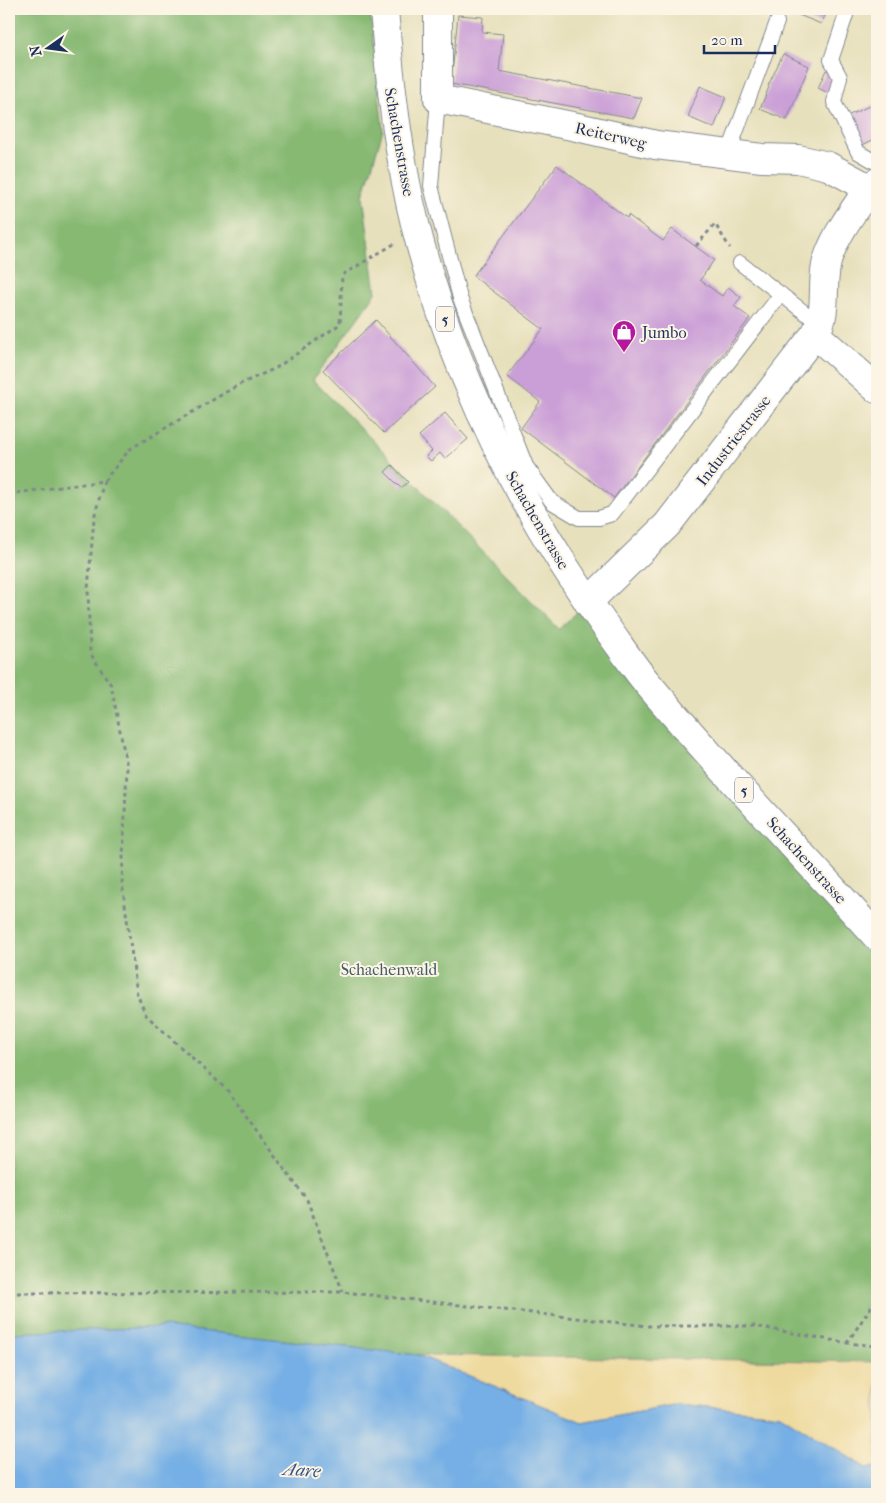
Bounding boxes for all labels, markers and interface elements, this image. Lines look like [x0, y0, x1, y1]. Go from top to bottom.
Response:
north arrow [22, 22, 72, 72]
scale bar [704, 22, 775, 54]
text: 20 m [711, 31, 743, 49]
text: N [26, 43, 45, 58]
street label: Schachenstrasse [381, 86, 418, 198]
street label: Reiterweg [573, 118, 649, 153]
road number: 5 [436, 306, 454, 332]
shop icon: Jumbo [611, 319, 637, 353]
place label: Jumbo [640, 323, 687, 342]
street label: Industriestrasse [692, 391, 775, 489]
street label: Schachenstrasse [502, 468, 573, 573]
road number: 5 [735, 778, 753, 802]
street label: Schachenstrasse [763, 813, 851, 908]
park label: Schachenwald [341, 960, 438, 979]
water label: Aare [281, 1459, 322, 1482]

